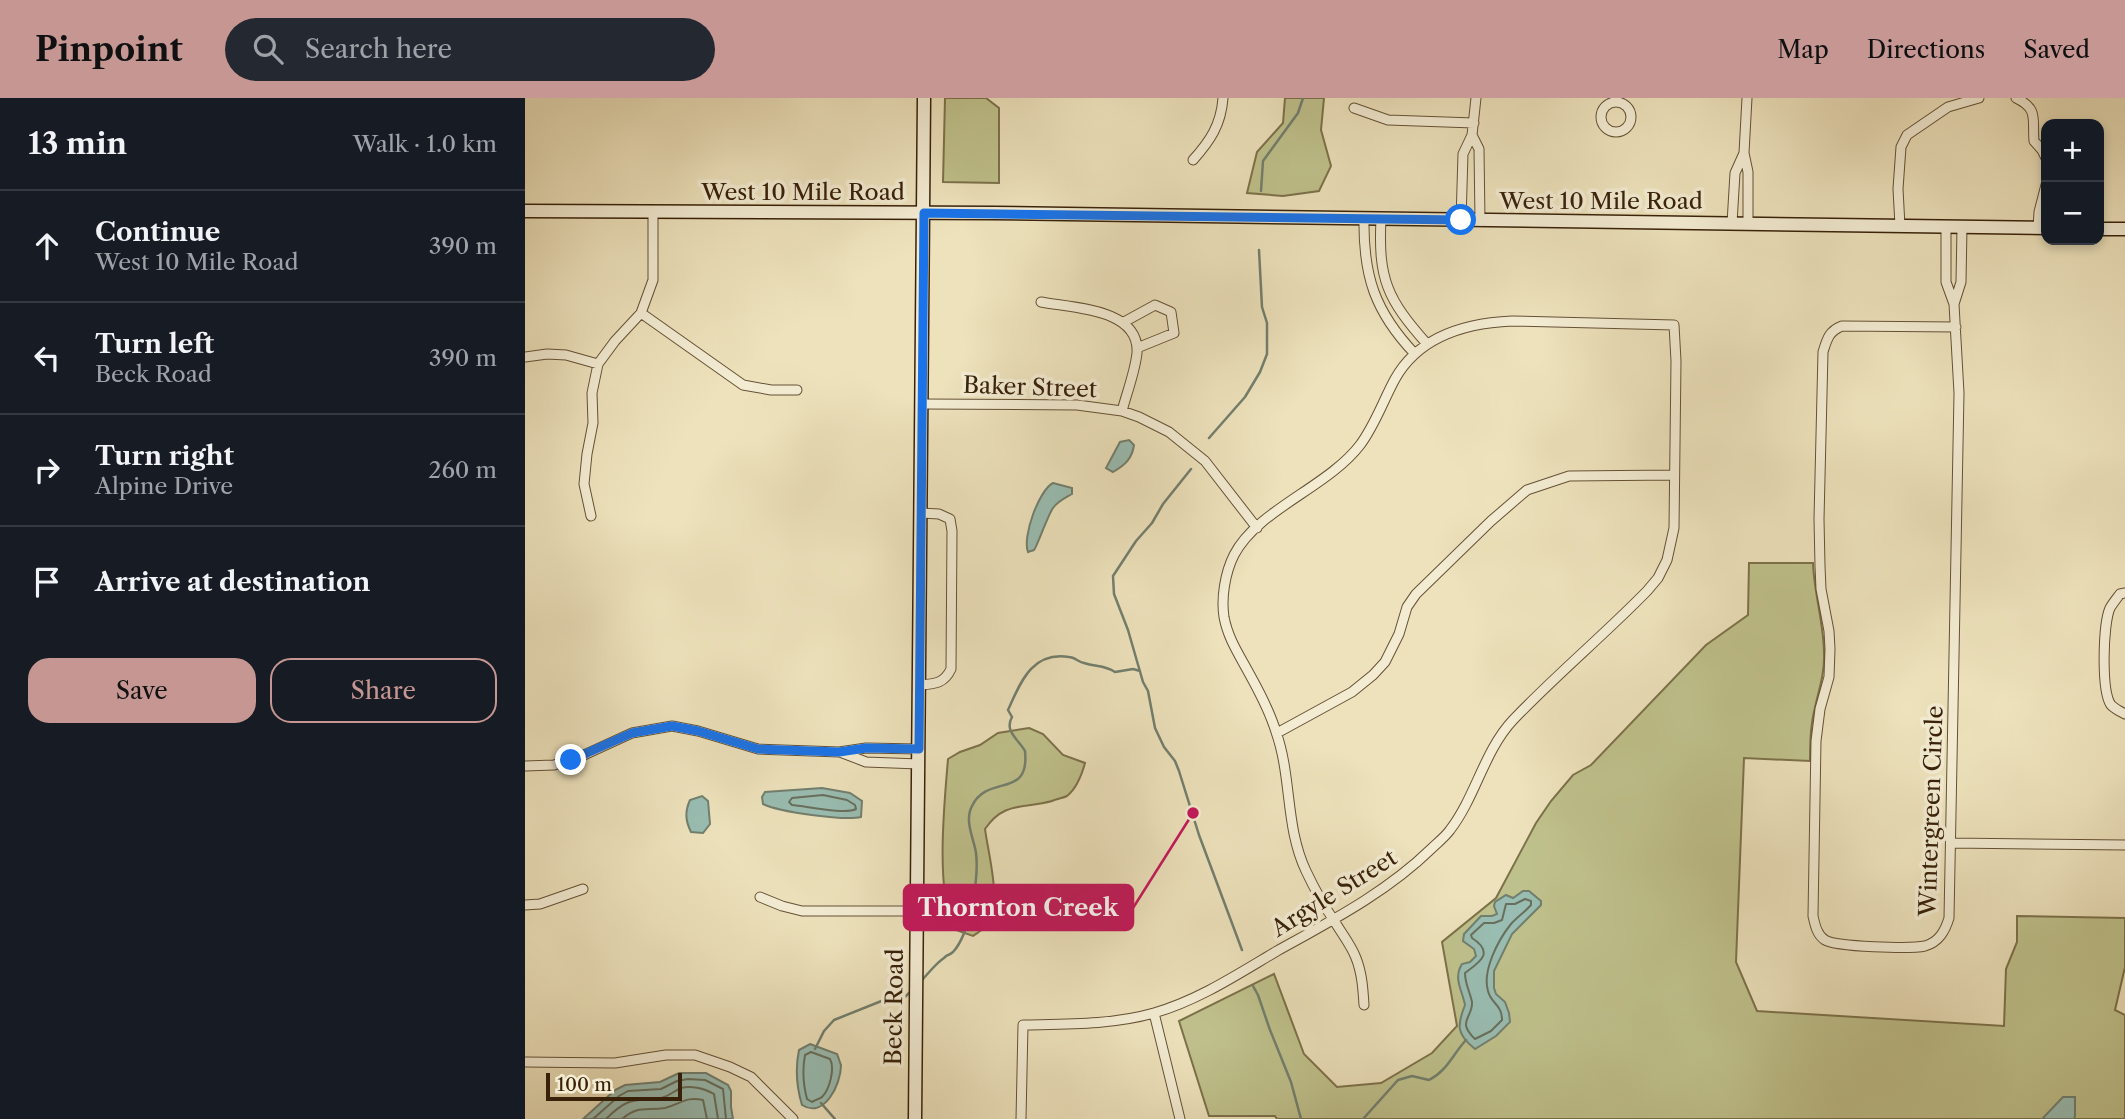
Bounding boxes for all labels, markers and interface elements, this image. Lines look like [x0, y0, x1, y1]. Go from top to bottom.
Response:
search box [225, 18, 715, 81]
text: Pinpoint [35, 29, 183, 70]
icon: search [249, 30, 287, 68]
text: Search here [305, 33, 452, 65]
text: Map [1777, 35, 1829, 64]
text: Directions [1867, 35, 1985, 64]
text: Saved [2023, 35, 2090, 64]
map controls [2041, 119, 2104, 245]
button: + [2041, 119, 2104, 182]
text: 13 min [28, 125, 127, 162]
text: Walk · 1.0 km [353, 130, 497, 158]
street label: West 10 Mile Road [700, 178, 905, 206]
button: − [2041, 182, 2104, 245]
street label: West 10 Mile Road [1498, 187, 1703, 215]
route start [1445, 204, 1476, 235]
text: Continue [95, 216, 220, 248]
icon: ahead [28, 227, 66, 265]
text: 390 m [429, 232, 497, 260]
text: West 10 Mile Road [95, 248, 299, 276]
text: Turn left [95, 328, 214, 360]
icon: left [28, 339, 66, 377]
text: 390 m [429, 344, 497, 372]
text: Beck Road [95, 360, 212, 388]
street label: Baker Street [963, 371, 1097, 403]
text: Turn right [95, 440, 234, 472]
icon: right [28, 451, 66, 489]
text: 260 m [428, 456, 497, 484]
text: Alpine Drive [95, 472, 233, 500]
icon: arrive [28, 563, 66, 601]
text: Arrive at destination [95, 566, 370, 598]
button: Save [28, 658, 256, 723]
button: Share [270, 658, 497, 723]
street label: Wintergreen Circle [1913, 705, 1949, 918]
route end [555, 744, 586, 775]
street label: Argyle Street [1265, 843, 1402, 943]
callout: Thornton Creek [904, 885, 1133, 930]
text: Thornton Creek [918, 893, 1120, 922]
street label: Beck Road [879, 948, 909, 1066]
scale bar [546, 1070, 683, 1102]
text: 100 m [557, 1073, 612, 1096]

